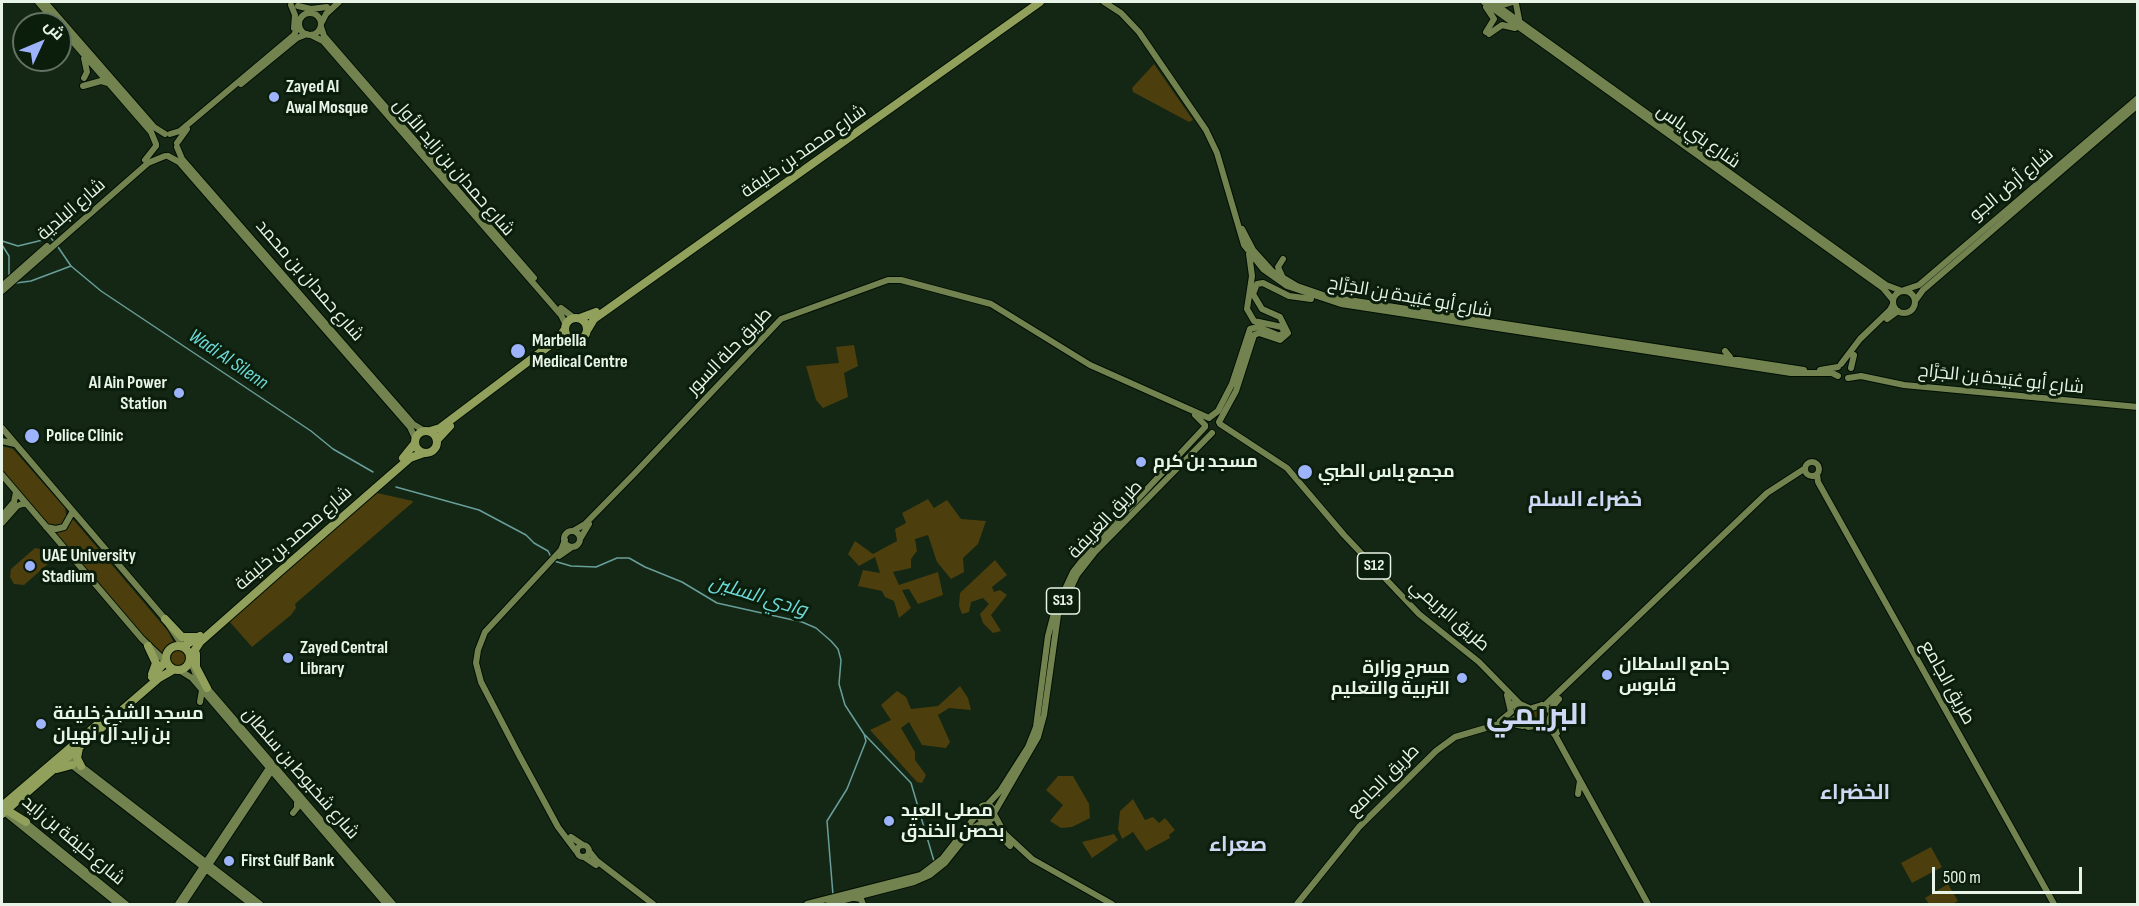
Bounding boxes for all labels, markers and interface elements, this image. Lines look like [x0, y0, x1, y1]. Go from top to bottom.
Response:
north arrow [12, 12, 72, 72]
text: ش [40, 17, 68, 45]
place label: Zayed Al Awal Mosque [286, 76, 368, 118]
marker: Zayed Al Awal Mosque [267, 90, 281, 104]
street label: شارع حمدان بن زايد الأول [388, 95, 518, 241]
street label: شارع بني ياس [1652, 100, 1744, 174]
street label: شارع محمد بن خليفة [737, 101, 871, 203]
street label: شارع أرض الجو [1966, 144, 2058, 226]
street label: شارع البلدية [34, 175, 110, 245]
street label: شارع حمدان بن محمد [250, 216, 368, 346]
street label: شارع أبو عُبَيدة بن الجَرَّاح [1326, 273, 1494, 323]
street label: طريق حلة السور [683, 304, 777, 400]
water label: Wadi Al Silenn [184, 325, 272, 395]
place label: Marbella Medical Centre [532, 330, 628, 372]
marker: Marbella Medical Centre [509, 342, 527, 360]
street label: شارع أبو عُبَيدة بن الجَرَّاح [1917, 361, 2085, 399]
place label: Al Ain Power Station [89, 372, 167, 415]
marker: Al Ain Power Station [172, 386, 186, 400]
place label: Police Clinic [46, 425, 124, 447]
marker: Police Clinic [23, 427, 41, 445]
place label: مسجد بن كرم [1153, 451, 1258, 473]
marker: مسجد بن كرم [1134, 455, 1148, 469]
place label: مجمع ياس الطبي [1318, 461, 1455, 483]
marker: مجمع ياس الطبي [1296, 463, 1314, 481]
street label: طريق الغريفة [1064, 477, 1148, 563]
street label: شارع محمد بن خليفة [231, 482, 357, 596]
district label: خضراء السلم [1528, 488, 1642, 514]
place label: UAE University Stadium [42, 545, 136, 588]
road number: S12 [1358, 553, 1390, 579]
marker: UAE University Stadium [23, 559, 37, 573]
water label: وادي السلين [706, 571, 810, 623]
street label: طريق البريمي [1405, 575, 1493, 657]
road number: S13 [1046, 588, 1080, 614]
place label: Zayed Central Library [300, 637, 388, 680]
street label: طريق الجامع [1915, 637, 1979, 729]
marker: Zayed Central Library [281, 651, 295, 665]
place label: جامع السلطان قابوس [1619, 654, 1730, 696]
place label: مسرح وزارة التربية والتعليم [1331, 657, 1450, 700]
marker: جامع السلطان قابوس [1600, 668, 1614, 682]
marker: مسرح وزارة التربية والتعليم [1455, 671, 1469, 685]
district label: البريمي [1486, 698, 1588, 734]
place label: مسجد الشيخ خليفة بن زايد آل نهيان [53, 703, 204, 746]
street label: شارع شخبوط بن سلطان [237, 704, 363, 844]
marker: مسجد الشيخ خليفة بن زايد آل نهيان [34, 717, 48, 731]
street label: طريق الجامع [1344, 741, 1424, 821]
district label: الخضراء [1820, 781, 1890, 807]
street label: شارع خليفة بن زايد [17, 792, 129, 890]
place label: مصلى العيد بحصن الخندق [901, 800, 1004, 842]
marker: مصلى العيد بحصن الخندق [882, 814, 896, 828]
district label: صعراء [1209, 833, 1267, 859]
place label: First Gulf Bank [241, 850, 334, 872]
marker: First Gulf Bank [222, 854, 236, 868]
scale bar [1935, 855, 2085, 893]
text: 500 m [1943, 867, 1981, 888]

